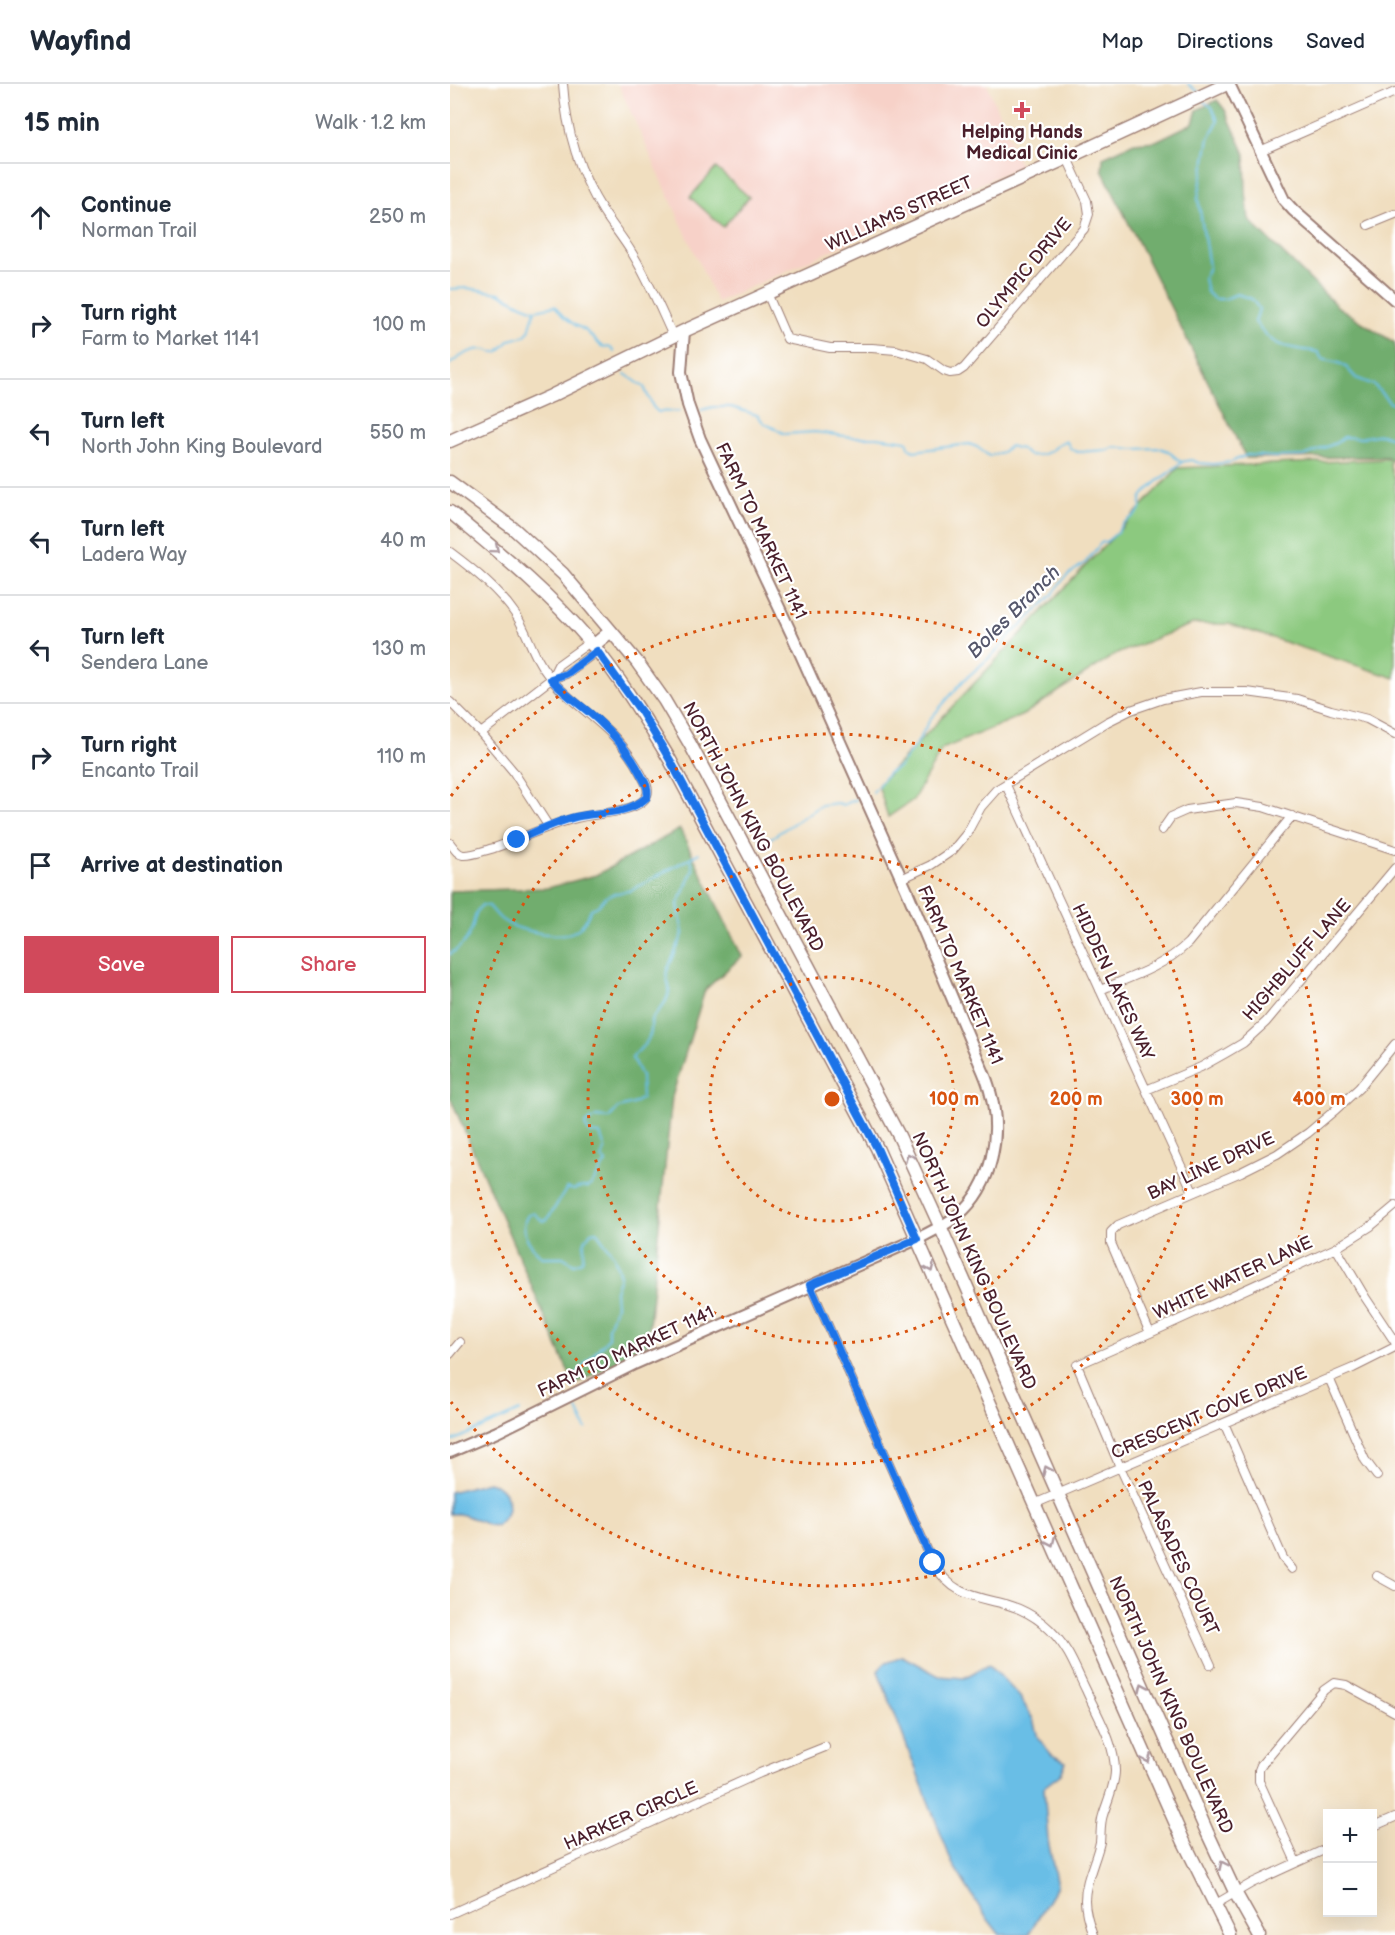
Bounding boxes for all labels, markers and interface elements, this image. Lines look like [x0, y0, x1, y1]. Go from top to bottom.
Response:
text: Wayfind [30, 25, 131, 58]
text: Map [1101, 29, 1144, 54]
text: Directions [1177, 29, 1273, 54]
text: Saved [1306, 29, 1365, 54]
marker: Helping Hands Medical Cinic [1013, 101, 1031, 119]
text: 15 min [24, 108, 100, 139]
text: Walk · 1.2 km [315, 111, 426, 135]
place label: Helping Hands Medical Cinic [961, 122, 1083, 164]
street label: WILLIAMS STREET [822, 172, 976, 256]
text: Continue [81, 192, 171, 219]
icon: ahead [24, 201, 57, 234]
text: 250 m [369, 205, 426, 229]
street label: OLYMPIC DRIVE [972, 213, 1076, 332]
text: Norman Trail [81, 219, 197, 243]
text: Turn right [81, 300, 177, 327]
icon: right [24, 309, 57, 342]
text: 100 m [373, 313, 426, 337]
text: Farm to Market 1141 [81, 327, 259, 351]
text: Turn left [81, 408, 165, 435]
icon: left [24, 417, 57, 450]
text: 550 m [369, 421, 426, 445]
text: North John King Boulevard [81, 435, 322, 459]
street label: FARM TO MARKET 1141 [711, 440, 811, 622]
text: Turn left [81, 516, 165, 543]
icon: left [24, 525, 57, 558]
text: 40 m [380, 529, 426, 553]
one-way arrow [488, 542, 499, 553]
text: Ladera Way [81, 543, 187, 567]
water label: Boles Branch [963, 560, 1066, 663]
text: Turn left [81, 624, 165, 651]
icon: left [24, 633, 57, 666]
text: 130 m [372, 637, 426, 661]
text: Sendera Lane [81, 651, 208, 675]
street label: NORTH JOHN KING BOULEVARD [678, 699, 828, 955]
text: Turn right [81, 732, 177, 759]
icon: right [24, 741, 57, 774]
text: 110 m [377, 745, 426, 769]
text: Encanto Trail [81, 759, 199, 783]
route end [503, 826, 529, 852]
icon: arrive [24, 849, 57, 882]
text: Arrive at destination [81, 852, 283, 879]
street label: FARM TO MARKET 1141 [913, 882, 1007, 1068]
street label: HIGHBLUFF LANE [1238, 895, 1356, 1025]
street label: HIDDEN LAKES WAY [1068, 901, 1159, 1064]
button: Save [24, 936, 219, 993]
button: Share [231, 936, 426, 993]
centre of rings [822, 1089, 842, 1109]
text: 100 m [929, 1089, 979, 1110]
text: 200 m [1049, 1089, 1103, 1110]
text: 300 m [1170, 1089, 1224, 1110]
text: 400 m [1292, 1089, 1346, 1110]
street label: BAY LINE DRIVE [1144, 1127, 1278, 1205]
street label: NORTH JOHN KING BOULEVARD [908, 1129, 1040, 1393]
one-way arrow [904, 1153, 916, 1164]
street label: WHITE WATER LANE [1150, 1232, 1316, 1324]
one-way arrow [923, 1261, 935, 1272]
street label: FARM TO MARKET 1141 [535, 1302, 717, 1402]
street label: CRESCENT COVE DRIVE [1108, 1362, 1310, 1464]
one-way arrow [1042, 1465, 1054, 1476]
street label: PALASADES COURT [1133, 1477, 1223, 1639]
one-way arrow [1044, 1536, 1056, 1547]
route start [919, 1549, 945, 1575]
street label: NORTH JOHN KING BOULEVARD [1105, 1573, 1237, 1837]
one-way arrow [1138, 1682, 1150, 1693]
one-way arrow [1140, 1752, 1152, 1763]
street label: HARKER CIRCLE [561, 1777, 701, 1855]
map controls [1323, 1809, 1377, 1917]
button: + [1323, 1809, 1377, 1863]
one-way arrow [1218, 1860, 1230, 1871]
button: − [1323, 1863, 1377, 1917]

